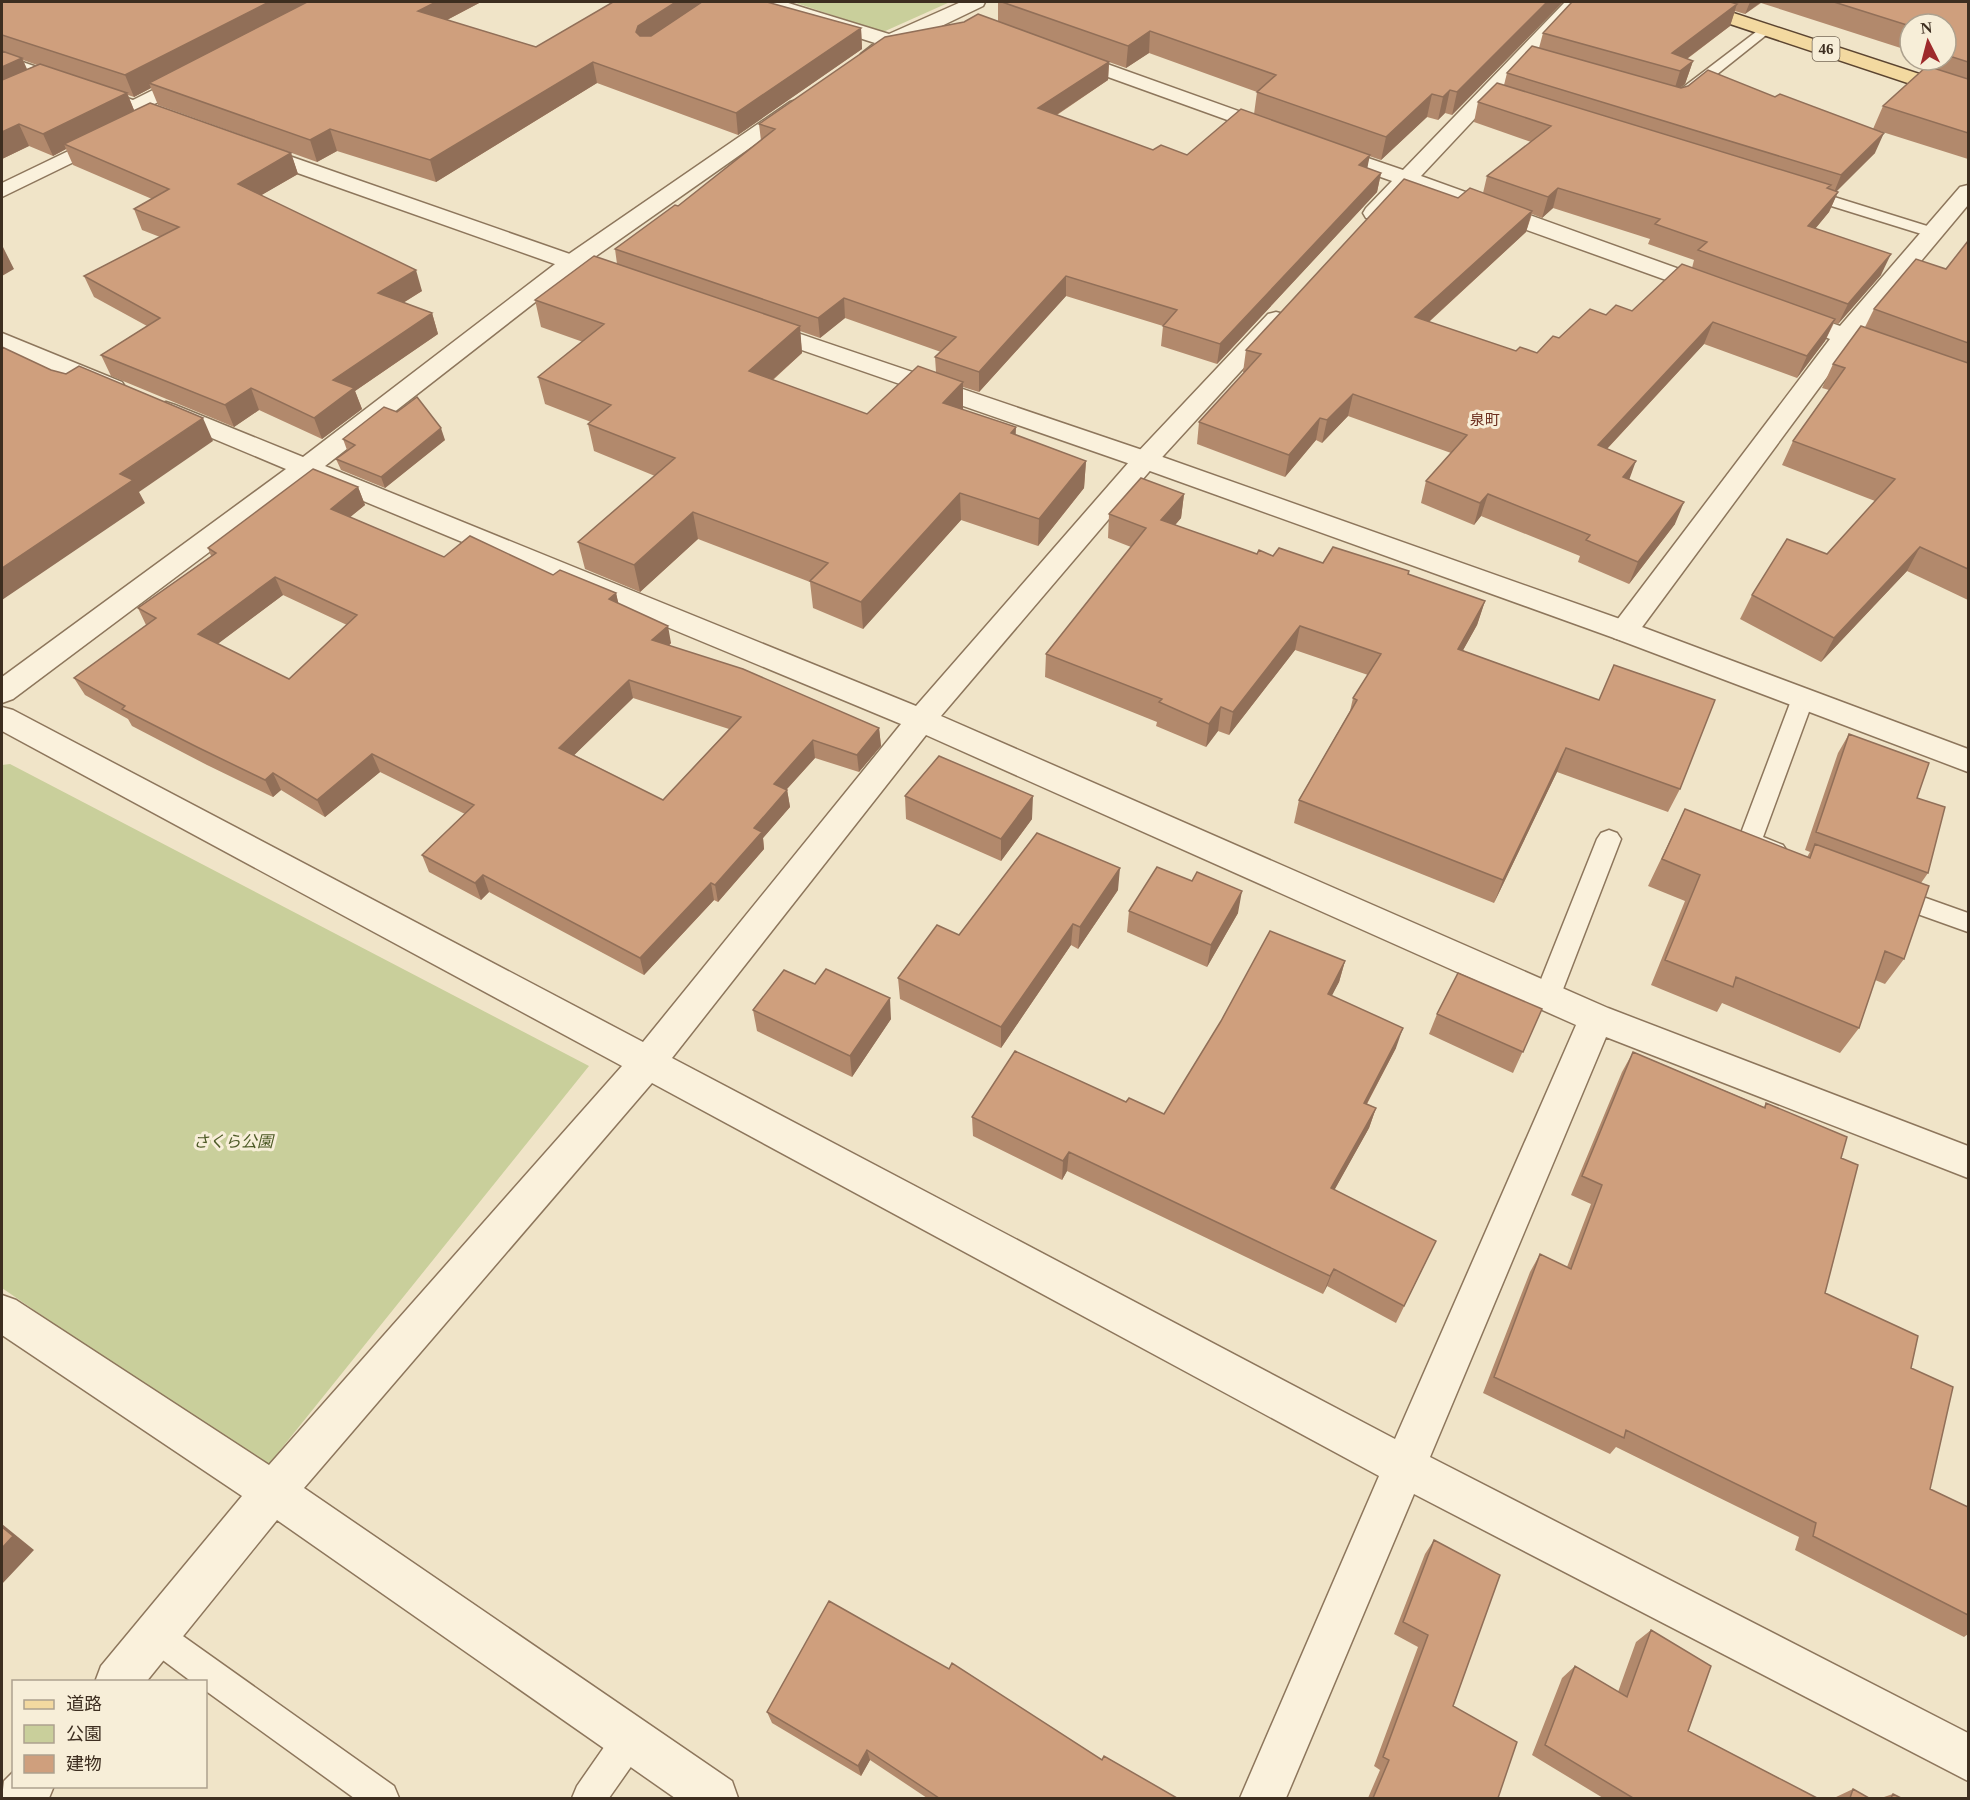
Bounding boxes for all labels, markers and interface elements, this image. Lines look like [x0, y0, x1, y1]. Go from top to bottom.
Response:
north arrow [1898, 12, 1958, 72]
text: N [1920, 18, 1934, 37]
road number: 46 [1812, 37, 1840, 61]
district label: 泉町 [1470, 412, 1500, 428]
park label: さくら公園 [193, 1133, 275, 1150]
legend [12, 1680, 207, 1788]
text: 道路 [66, 1694, 102, 1714]
text: 公園 [66, 1724, 102, 1744]
text: 建物 [66, 1754, 102, 1774]

